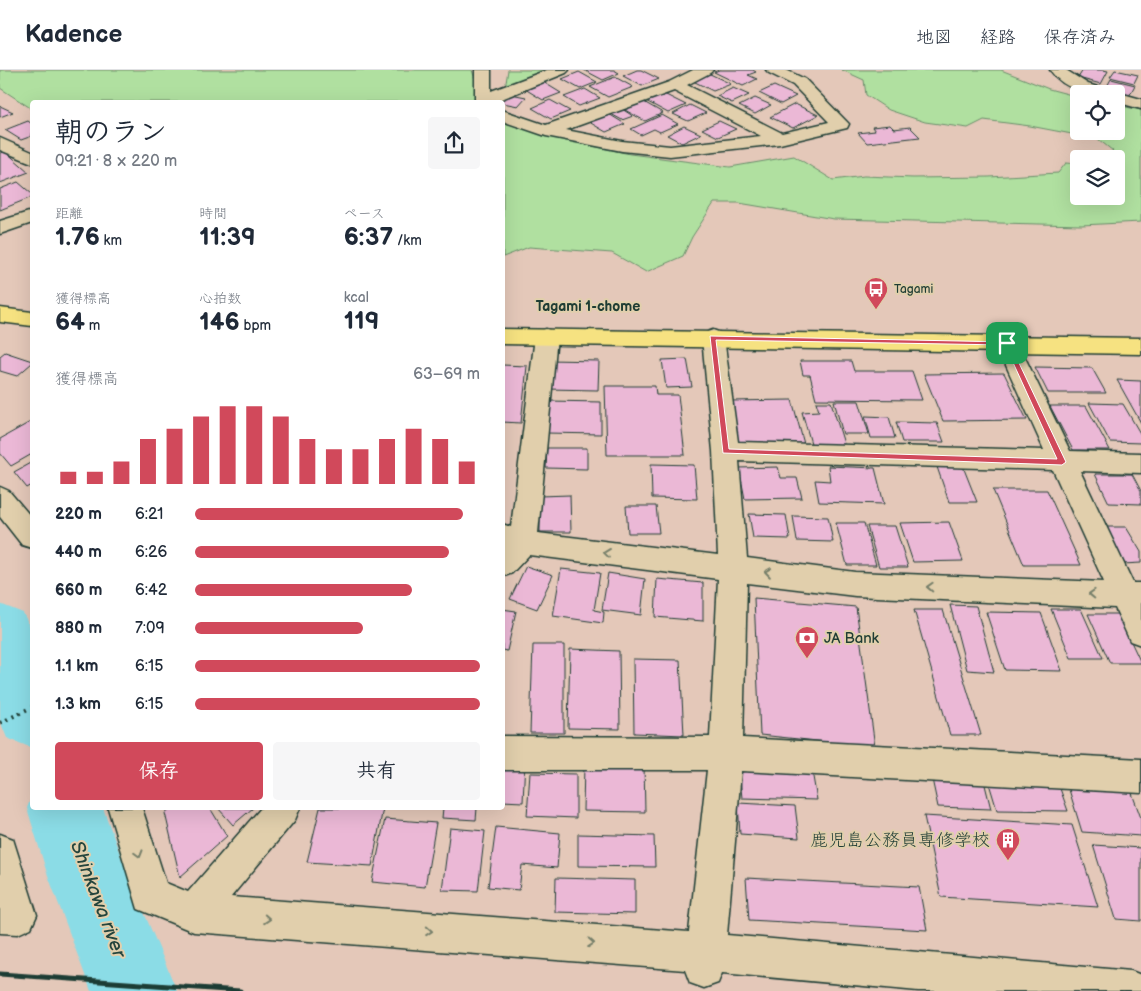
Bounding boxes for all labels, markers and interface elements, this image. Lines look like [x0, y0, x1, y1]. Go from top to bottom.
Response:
text: Kadence [25, 20, 122, 49]
text: 地図 [916, 27, 952, 48]
text: 経路 [980, 27, 1016, 48]
text: 保存済み [1044, 27, 1116, 48]
map controls [1070, 85, 1125, 205]
button: locate [1070, 85, 1125, 140]
text: 朝のラン [55, 116, 167, 149]
button: share [428, 117, 480, 169]
button: layers [1070, 150, 1125, 205]
text: 09:21 · 8 × 220 m [55, 152, 177, 171]
text: 距離 [55, 205, 83, 222]
text: 時間 [199, 205, 227, 222]
text: ペース [344, 205, 385, 222]
text: 1.76 [55, 222, 100, 253]
text: 11:39 [199, 222, 256, 253]
text: 6:37 [344, 222, 393, 253]
text: km [100, 232, 122, 249]
text: /km [393, 232, 422, 249]
bus stop icon: Tagami [863, 276, 889, 310]
place label: Tagami [894, 282, 933, 297]
text: kcal [344, 289, 369, 306]
text: 獲得標高 [55, 290, 111, 307]
text: 心拍数 [199, 290, 241, 307]
district label: Tagami 1-chome [536, 298, 640, 315]
text: 119 [344, 306, 379, 337]
text: 64 [55, 307, 85, 338]
text: 146 [199, 307, 240, 338]
text: m [85, 317, 100, 334]
text: bpm [240, 317, 271, 334]
pin [986, 322, 1028, 364]
icon: arrive [993, 329, 1021, 357]
text: 63–69 m [413, 365, 480, 384]
text: 獲得標高 [55, 370, 119, 389]
text: 220 m [55, 505, 102, 524]
text: 6:21 [135, 505, 163, 524]
text: 440 m [55, 543, 102, 562]
text: 6:26 [135, 543, 167, 562]
one-way arrow [603, 548, 611, 559]
one-way arrow [764, 568, 773, 578]
text: 660 m [55, 581, 102, 600]
text: 6:42 [135, 581, 167, 600]
one-way arrow [926, 582, 934, 593]
one-way arrow [1088, 589, 1096, 600]
text: 880 m [55, 619, 102, 638]
text: 7:09 [135, 619, 165, 638]
bank icon: JA Bank [794, 625, 820, 659]
place label: JA Bank [824, 629, 880, 648]
text: 1.1 km [55, 657, 98, 676]
text: 6:15 [135, 657, 163, 676]
text: 1.3 km [55, 695, 101, 714]
text: 6:15 [135, 695, 163, 714]
button: 保存 [55, 742, 263, 800]
button: 共有 [273, 742, 480, 800]
building icon: 鹿児島公務員専修学校 [995, 827, 1021, 861]
place label: 鹿児島公務員専修学校 [810, 830, 990, 851]
water label: Shinkawa river [65, 838, 131, 962]
one-way arrow [133, 850, 143, 858]
one-way arrow [263, 913, 271, 924]
one-way arrow [425, 925, 433, 936]
one-way arrow [587, 937, 595, 948]

